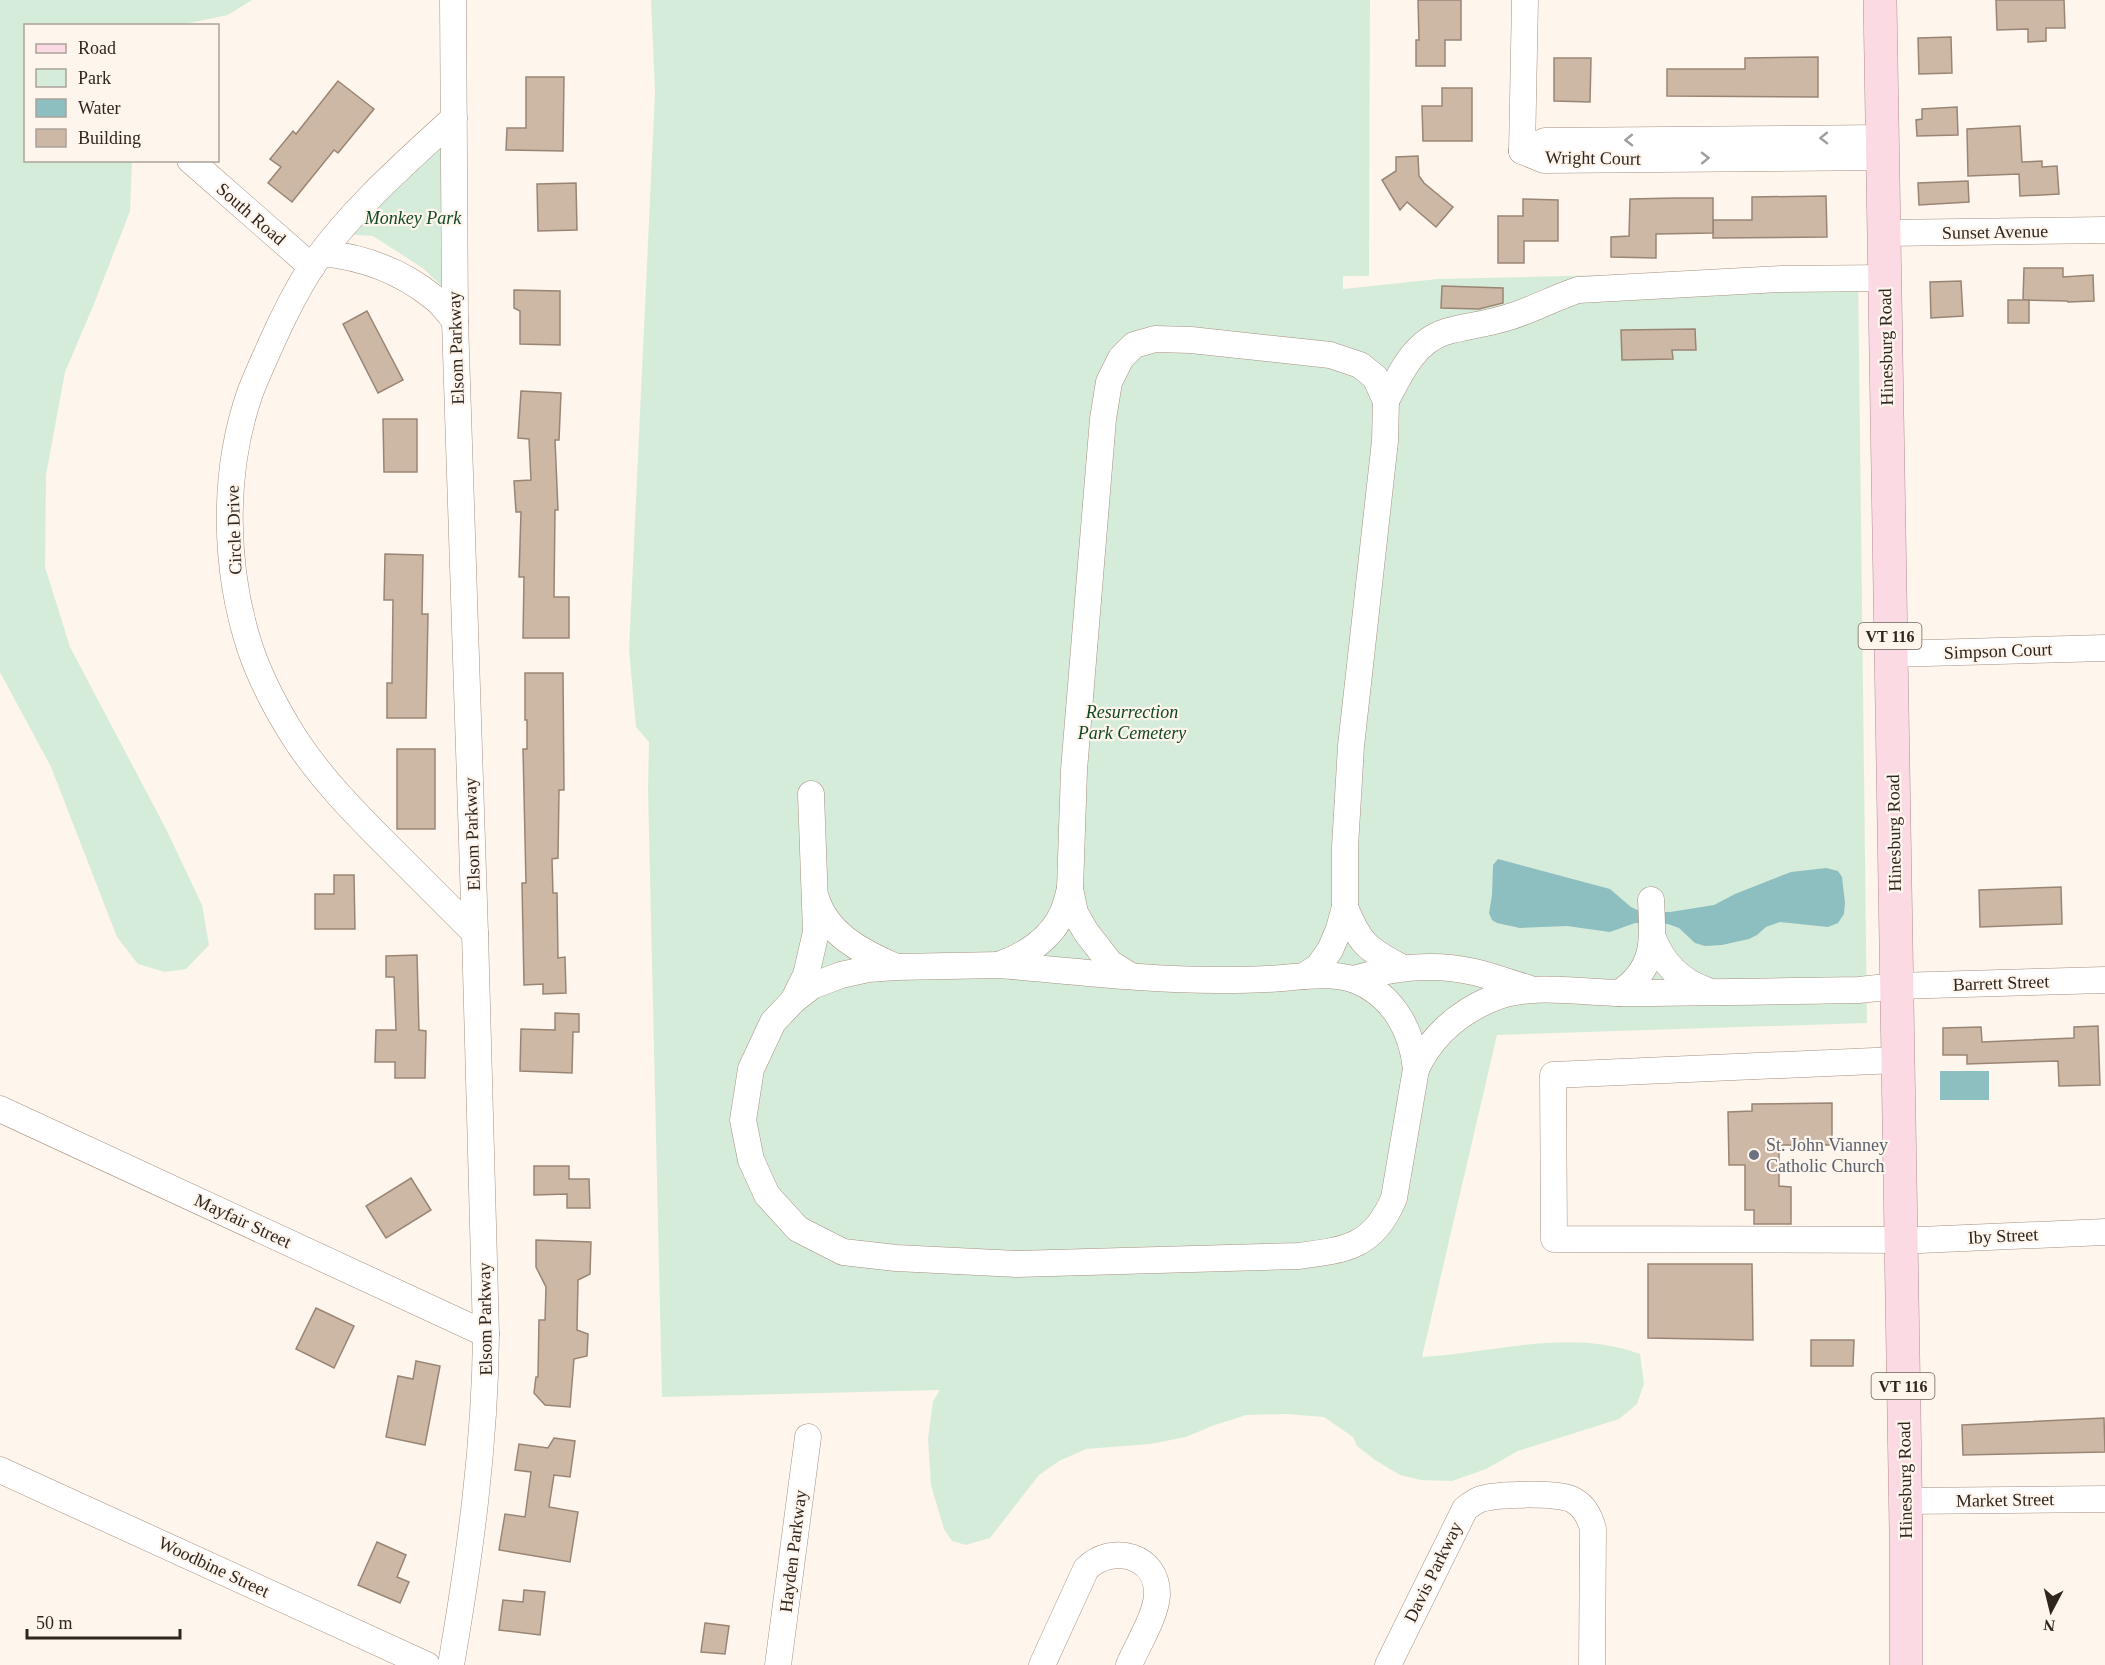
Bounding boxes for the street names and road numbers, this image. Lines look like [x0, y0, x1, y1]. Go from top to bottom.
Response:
street label: Wright Court [1545, 147, 1641, 169]
street label: South Road [213, 179, 289, 249]
street label: Sunset Avenue [1942, 221, 2048, 243]
street label: Hinesburg Road [1875, 288, 1897, 406]
street label: Elsom Parkway [444, 291, 468, 405]
street label: Circle Drive [222, 485, 246, 575]
road number: VT 116 [1858, 623, 1922, 649]
street label: Simpson Court [1943, 639, 2053, 663]
street label: Hinesburg Road [1883, 774, 1905, 892]
street label: Elsom Parkway [460, 777, 484, 891]
street label: Barrett Street [1952, 971, 2050, 995]
street label: Mayfair Street [191, 1190, 295, 1252]
street label: Iby Street [1967, 1224, 2039, 1248]
street label: Elsom Parkway [474, 1262, 496, 1376]
road number: VT 116 [1872, 1373, 1934, 1399]
street label: Hinesburg Road [1894, 1421, 1916, 1539]
street label: Hayden Parkway [776, 1489, 810, 1613]
street label: Market Street [1956, 1489, 2054, 1511]
street label: Davis Parkway [1400, 1518, 1466, 1626]
street label: Woodbine Street [155, 1533, 273, 1601]

